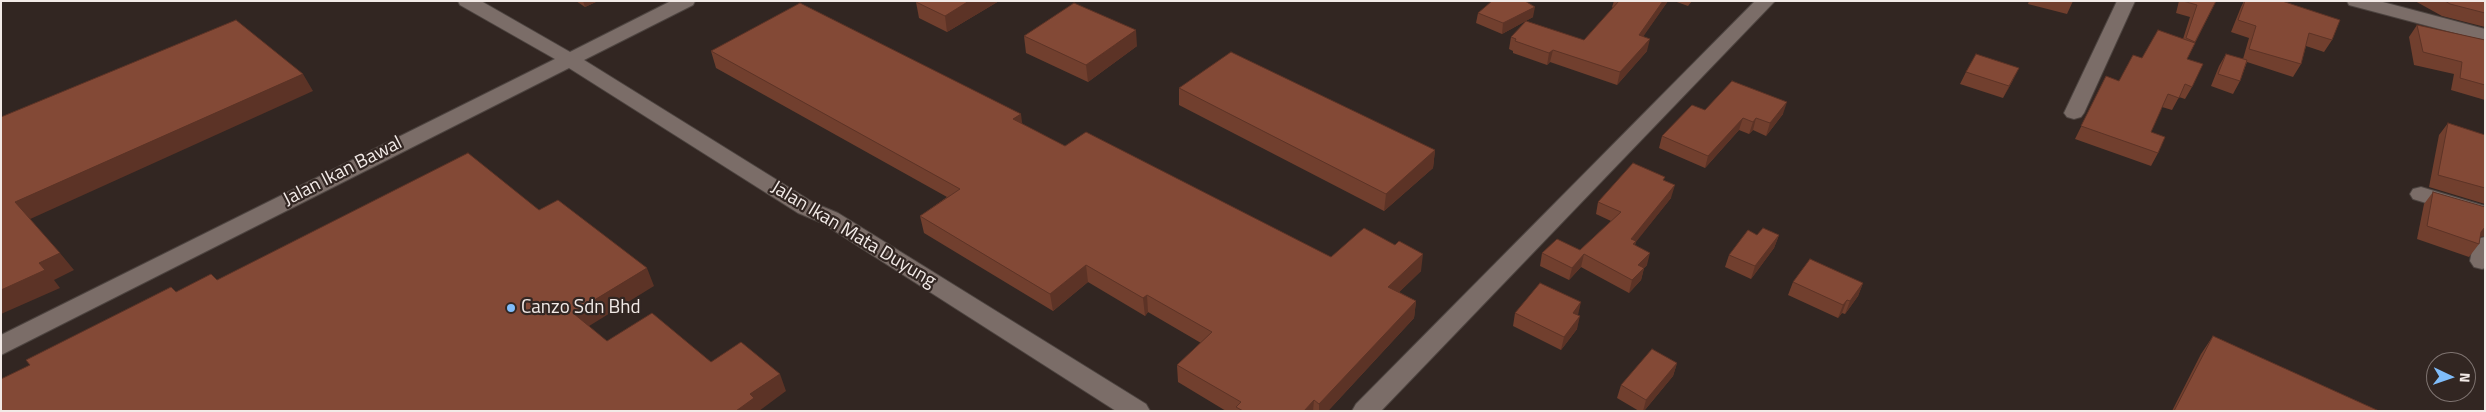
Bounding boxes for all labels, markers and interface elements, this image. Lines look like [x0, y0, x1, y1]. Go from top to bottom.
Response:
street label: Jalan Ikan Bawal [280, 132, 406, 212]
street label: Jalan Ikan Mata Duyung [766, 177, 940, 293]
place label: Canzo Sdn Bhd [521, 297, 641, 319]
marker: Canzo Sdn Bhd [505, 302, 517, 314]
north arrow [2426, 352, 2476, 402]
text: N [2455, 372, 2476, 383]

